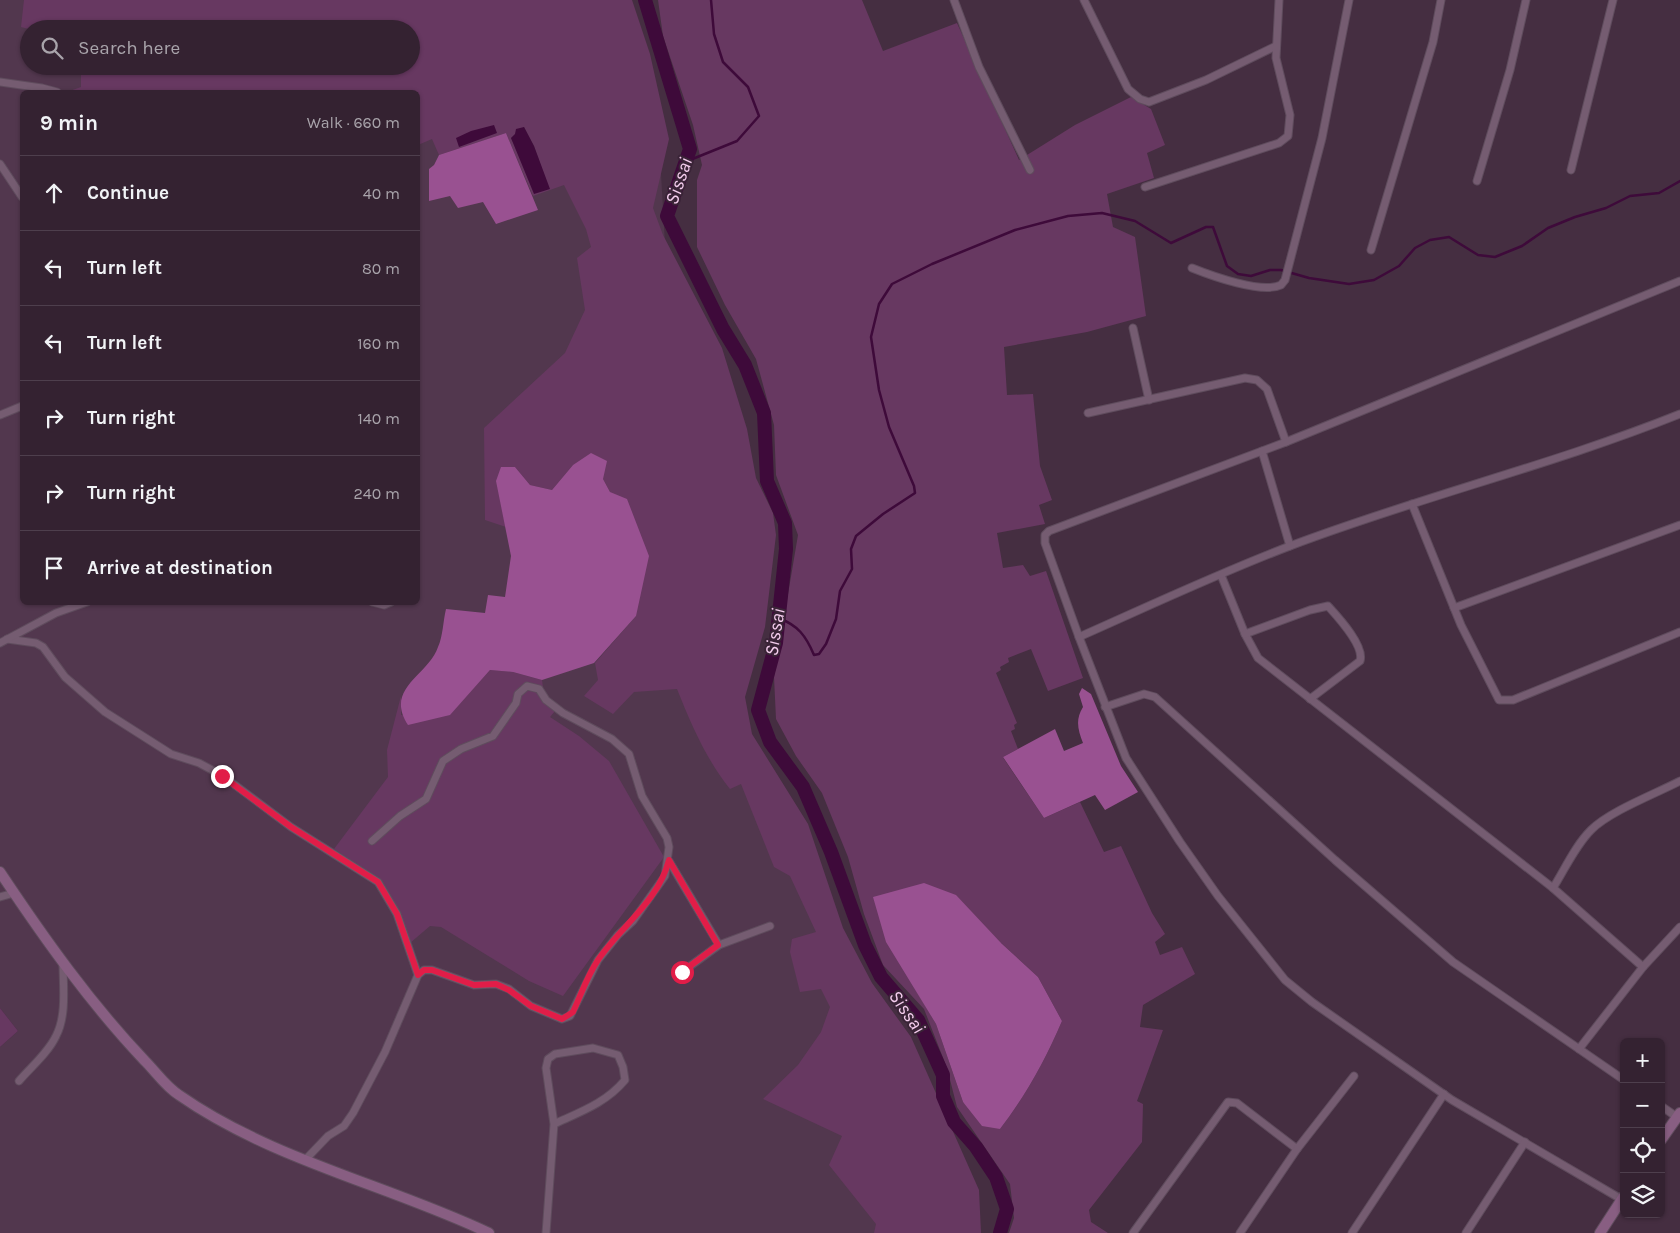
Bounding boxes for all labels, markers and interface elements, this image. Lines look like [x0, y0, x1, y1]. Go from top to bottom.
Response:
search box [20, 20, 420, 75]
icon: search [38, 34, 66, 62]
text: Search here [78, 37, 180, 59]
text: 9 min [40, 111, 98, 135]
text: Walk · 660 m [307, 113, 400, 132]
water label: Sissai [661, 155, 697, 207]
icon: ahead [40, 179, 68, 207]
text: Continue [87, 182, 169, 204]
text: 40 m [363, 184, 400, 203]
icon: left [40, 254, 68, 282]
text: Turn left [87, 257, 162, 279]
text: 80 m [362, 259, 400, 278]
icon: left [40, 329, 68, 357]
text: Turn left [87, 332, 162, 354]
text: 160 m [357, 334, 400, 353]
icon: right [40, 404, 68, 432]
text: Turn right [87, 407, 176, 429]
text: 140 m [358, 409, 400, 428]
icon: right [40, 479, 68, 507]
text: Turn right [87, 482, 176, 504]
text: 240 m [354, 484, 400, 503]
icon: arrive [40, 554, 68, 582]
text: Arrive at destination [87, 557, 273, 579]
water label: Sissai [760, 607, 790, 657]
route end [211, 765, 234, 788]
route start [671, 961, 694, 984]
water label: Sissai [884, 986, 930, 1038]
map controls [1620, 1038, 1665, 1218]
button: + [1620, 1038, 1665, 1083]
button: − [1620, 1083, 1665, 1128]
button: locate [1620, 1128, 1665, 1173]
button: layers [1620, 1173, 1665, 1218]

